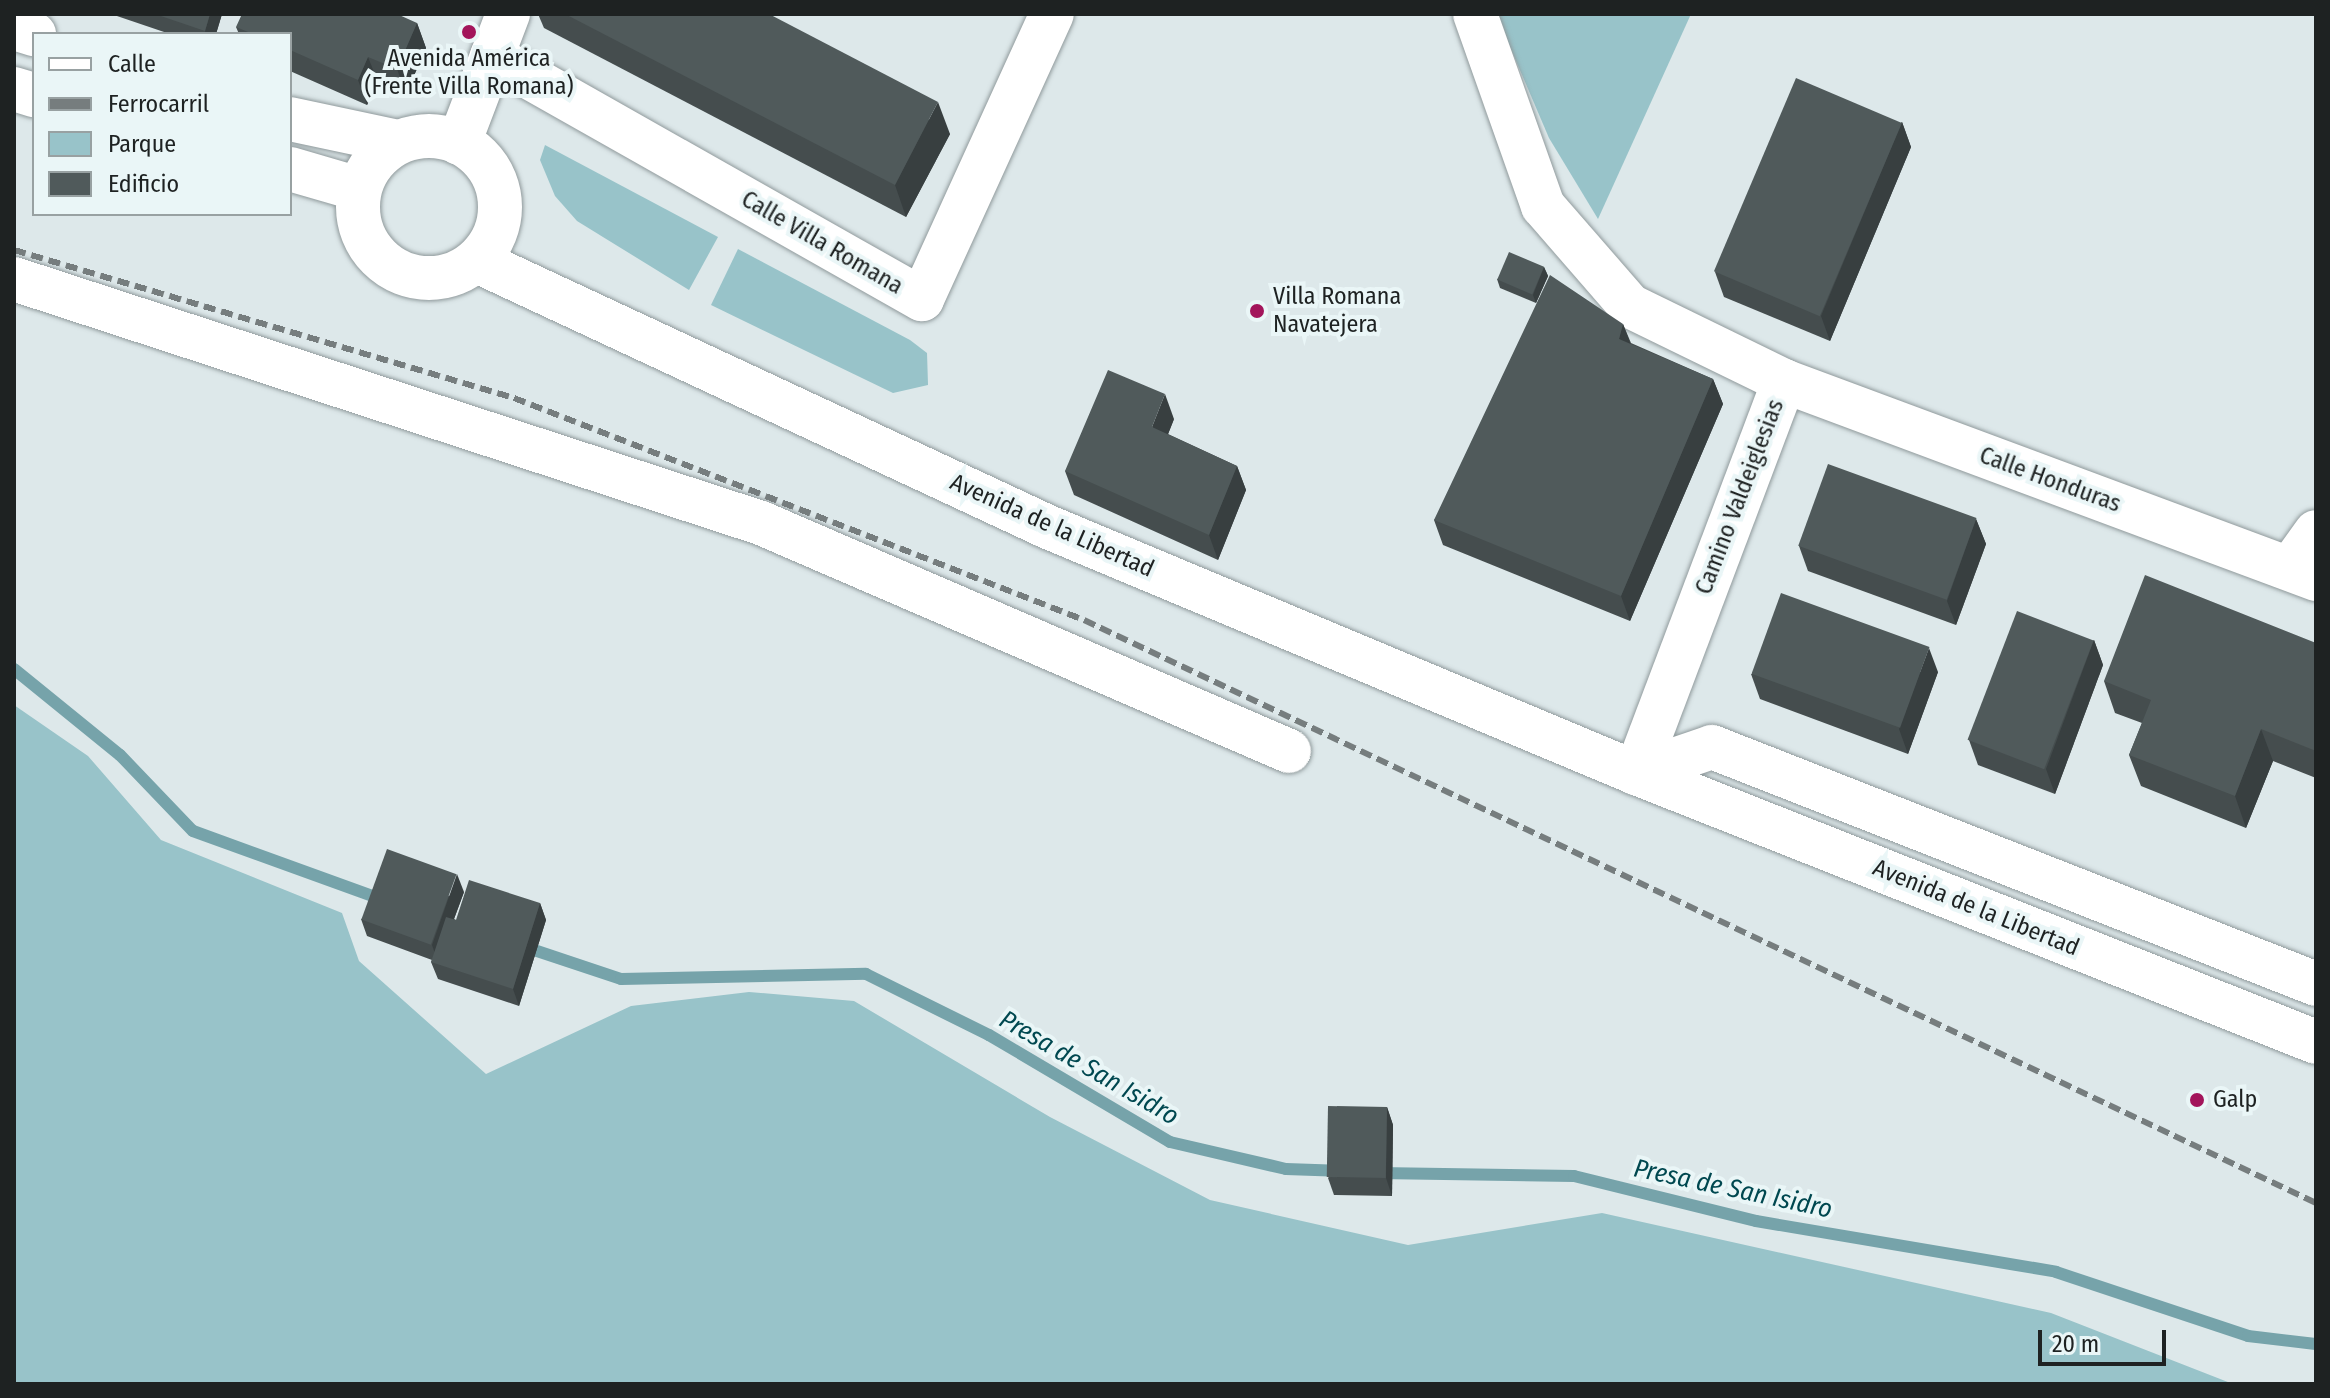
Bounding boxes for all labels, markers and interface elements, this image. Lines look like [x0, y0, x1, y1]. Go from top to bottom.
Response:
marker: Avenida América (Frente Villa Romana) [460, 23, 478, 41]
legend [32, 32, 292, 216]
place label: Avenida América (Frente Villa Romana) [364, 45, 574, 101]
text: Calle [108, 50, 156, 78]
text: Ferrocarril [108, 90, 209, 118]
text: Parque [108, 130, 176, 158]
text: Edificio [108, 170, 179, 198]
street label: Calle Villa Romana [736, 185, 908, 301]
place label: Villa Romana Navatejera [1273, 283, 1401, 339]
marker: Villa Romana Navatejera [1248, 302, 1266, 320]
street label: Camino Valdeiglesias [1690, 396, 1790, 598]
street label: Calle Honduras [1975, 441, 2125, 519]
street label: Avenida de la Libertad [946, 468, 1158, 584]
street label: Avenida de la Libertad [1869, 853, 2083, 963]
water label: Presa de San Isidro [994, 1004, 1184, 1132]
place label: Galp [2213, 1086, 2257, 1114]
marker: Galp [2188, 1091, 2206, 1109]
water label: Presa de San Isidro [1631, 1153, 1835, 1225]
scale bar [2042, 1314, 2170, 1364]
text: 20 m [2052, 1330, 2099, 1358]

